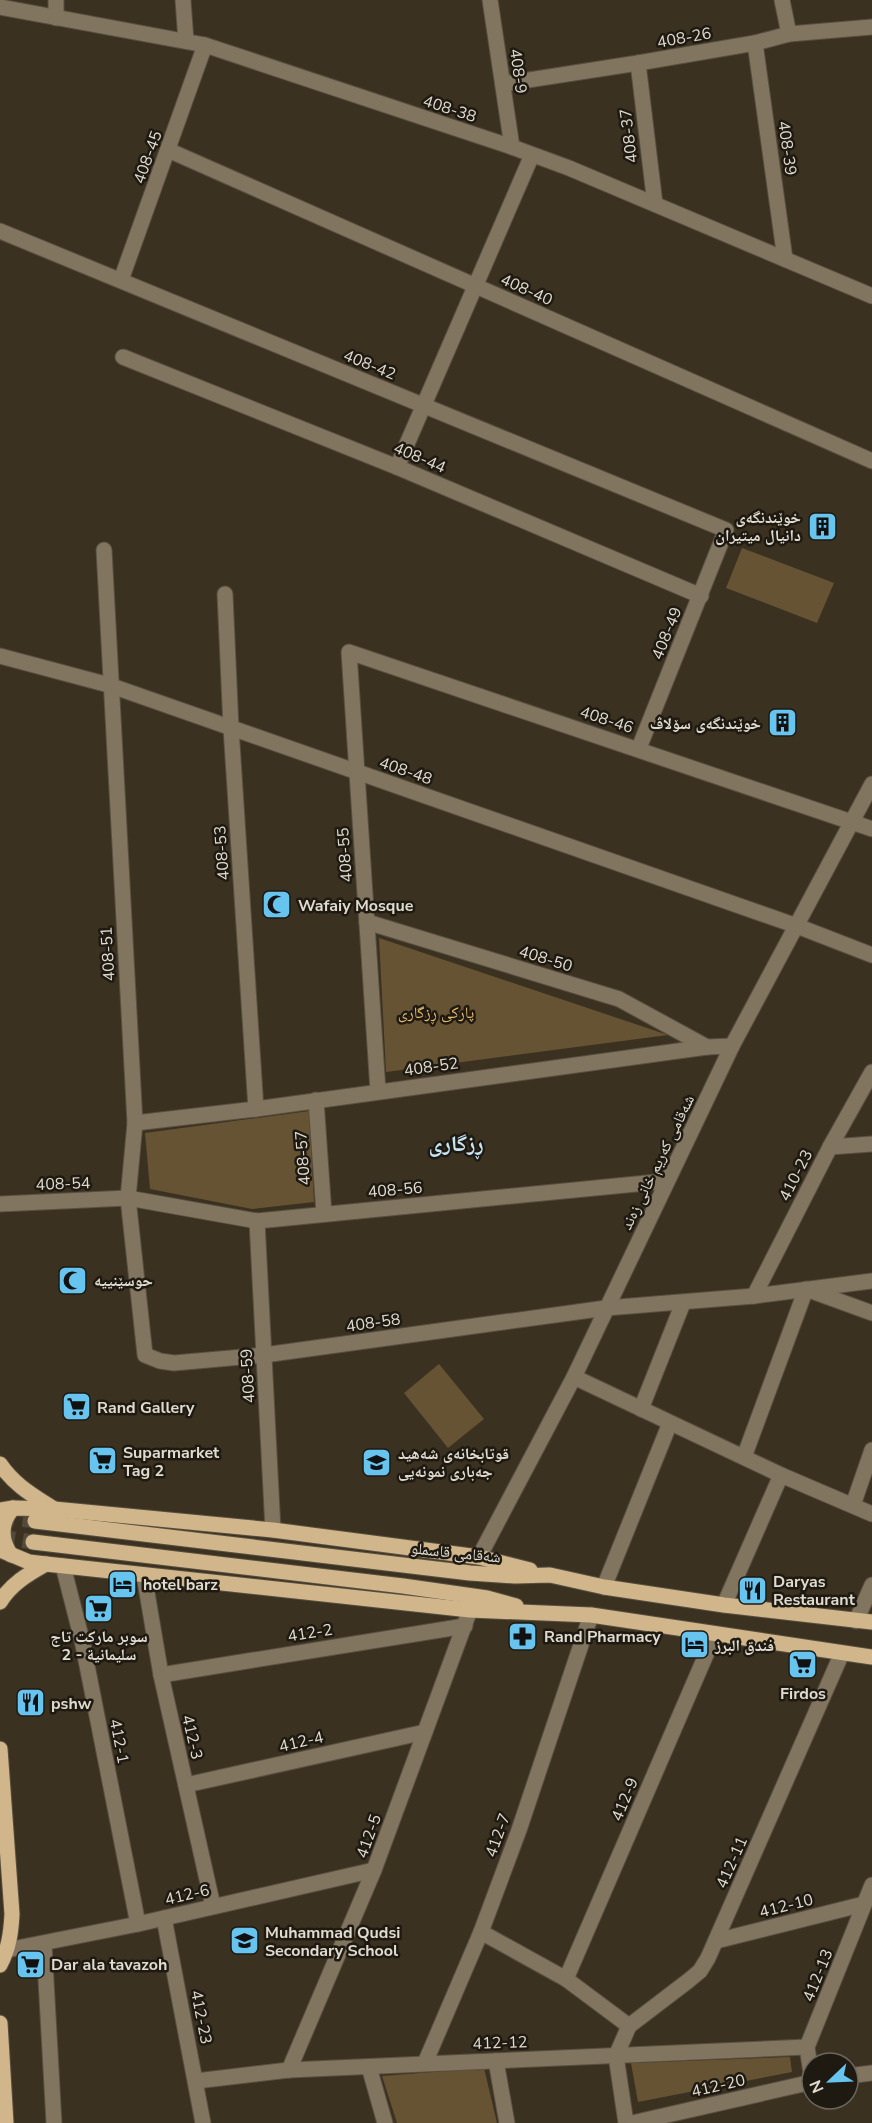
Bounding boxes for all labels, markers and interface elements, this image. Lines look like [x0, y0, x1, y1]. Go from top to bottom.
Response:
street label: 408-26 [655, 22, 713, 54]
street label: 408-9 [504, 47, 532, 95]
street label: 408-38 [420, 90, 479, 128]
street label: 408-37 [615, 107, 643, 164]
street label: 408-39 [772, 119, 802, 177]
street label: 408-45 [128, 128, 168, 187]
street label: 408-40 [497, 269, 556, 311]
street label: 408-42 [340, 344, 399, 385]
street label: 408-44 [390, 437, 449, 479]
place label: خوێندنگەی دانیال میتیران [715, 507, 801, 547]
building icon: خوێندنگەی دانیال میتیران [806, 510, 838, 542]
street label: 408-49 [646, 604, 687, 663]
street label: 408-46 [577, 701, 636, 739]
building icon: خوێندنگەی سۆلاڤ [766, 707, 798, 739]
place label: خوێندنگەی سۆلاڤ [650, 713, 761, 735]
street label: 408-48 [376, 752, 435, 790]
street label: 408-53 [209, 825, 235, 881]
street label: 408-55 [332, 827, 358, 883]
mosque icon: Wafaiy Mosque [261, 889, 293, 921]
place label: Wafaiy Mosque [298, 895, 414, 917]
street label: 408-51 [96, 926, 120, 982]
street label: 408-50 [516, 940, 575, 977]
park label: پارکی ڕزگاری [398, 1002, 475, 1025]
street label: 408-52 [402, 1052, 460, 1082]
street label: شەقامی کەریم خانی زەند [616, 1091, 700, 1234]
district label: ڕزگاری [429, 1129, 483, 1160]
street label: 408-57 [290, 1130, 316, 1186]
street label: 410-23 [774, 1146, 818, 1205]
street label: 408-54 [35, 1172, 91, 1196]
street label: 408-56 [367, 1177, 423, 1203]
mosque icon: حوسێنییە [57, 1264, 89, 1296]
place label: حوسێنییە [94, 1270, 153, 1292]
street label: 408-58 [344, 1308, 402, 1338]
street label: 408-59 [236, 1348, 260, 1404]
supermarket icon: Rand Gallery [60, 1391, 92, 1423]
place label: Rand Gallery [97, 1397, 195, 1419]
place label: Suparmarket Tag 2 [123, 1442, 220, 1482]
place label: قوتابخانەی شەهید جەباری نمونەیی [398, 1443, 509, 1483]
supermarket icon: Suparmarket Tag 2 [86, 1445, 118, 1477]
school or university icon: قوتابخانەی شەهید جەباری نمونەیی [361, 1446, 393, 1478]
street label: شەقامی قاسملو [410, 1537, 502, 1569]
hotel icon: hotel barz [106, 1568, 138, 1600]
place label: Daryas Restaurant [773, 1571, 856, 1611]
place label: hotel barz [143, 1574, 218, 1596]
restaurant icon: Daryas Restaurant [736, 1574, 768, 1606]
supermarket icon: سوبر ماركت تاج 2 - سليمانية [83, 1592, 115, 1624]
street label: 412-2 [286, 1619, 334, 1647]
pharmacy icon: Rand Pharmacy [507, 1620, 539, 1652]
place label: سوبر ماركت تاج 2 - سليمانية [50, 1626, 148, 1666]
place label: Rand Pharmacy [544, 1626, 661, 1648]
hotel icon: فندق البرز [678, 1629, 710, 1661]
place label: فندق البرز [714, 1635, 774, 1657]
supermarket icon: Firdos [787, 1649, 819, 1681]
place label: Firdos [780, 1683, 826, 1705]
restaurant icon: pshw [14, 1687, 46, 1719]
place label: pshw [51, 1693, 92, 1715]
street label: 412-3 [176, 1713, 208, 1762]
street label: 412-1 [104, 1717, 134, 1765]
street label: 412-4 [277, 1726, 326, 1758]
street label: 412-9 [606, 1774, 644, 1824]
street label: 412-7 [480, 1810, 516, 1860]
street label: 412-5 [351, 1811, 387, 1861]
street label: 412-11 [711, 1833, 753, 1892]
street label: 412-6 [163, 1879, 212, 1911]
street label: 412-10 [757, 1889, 815, 1923]
place label: Muhammad Qudsi Secondary School [265, 1922, 400, 1962]
school or university icon: Muhammad Qudsi Secondary School [228, 1925, 260, 1957]
street label: 412-13 [797, 1946, 838, 2005]
supermarket icon: Dar ala tavazoh [14, 1948, 46, 1980]
place label: Dar ala tavazoh [51, 1954, 167, 1976]
street label: 412-23 [185, 1988, 217, 2046]
street label: 412-12 [472, 2031, 528, 2055]
north arrow [800, 2051, 860, 2111]
street label: 412-20 [689, 2069, 747, 2103]
text: N [805, 2077, 830, 2096]

